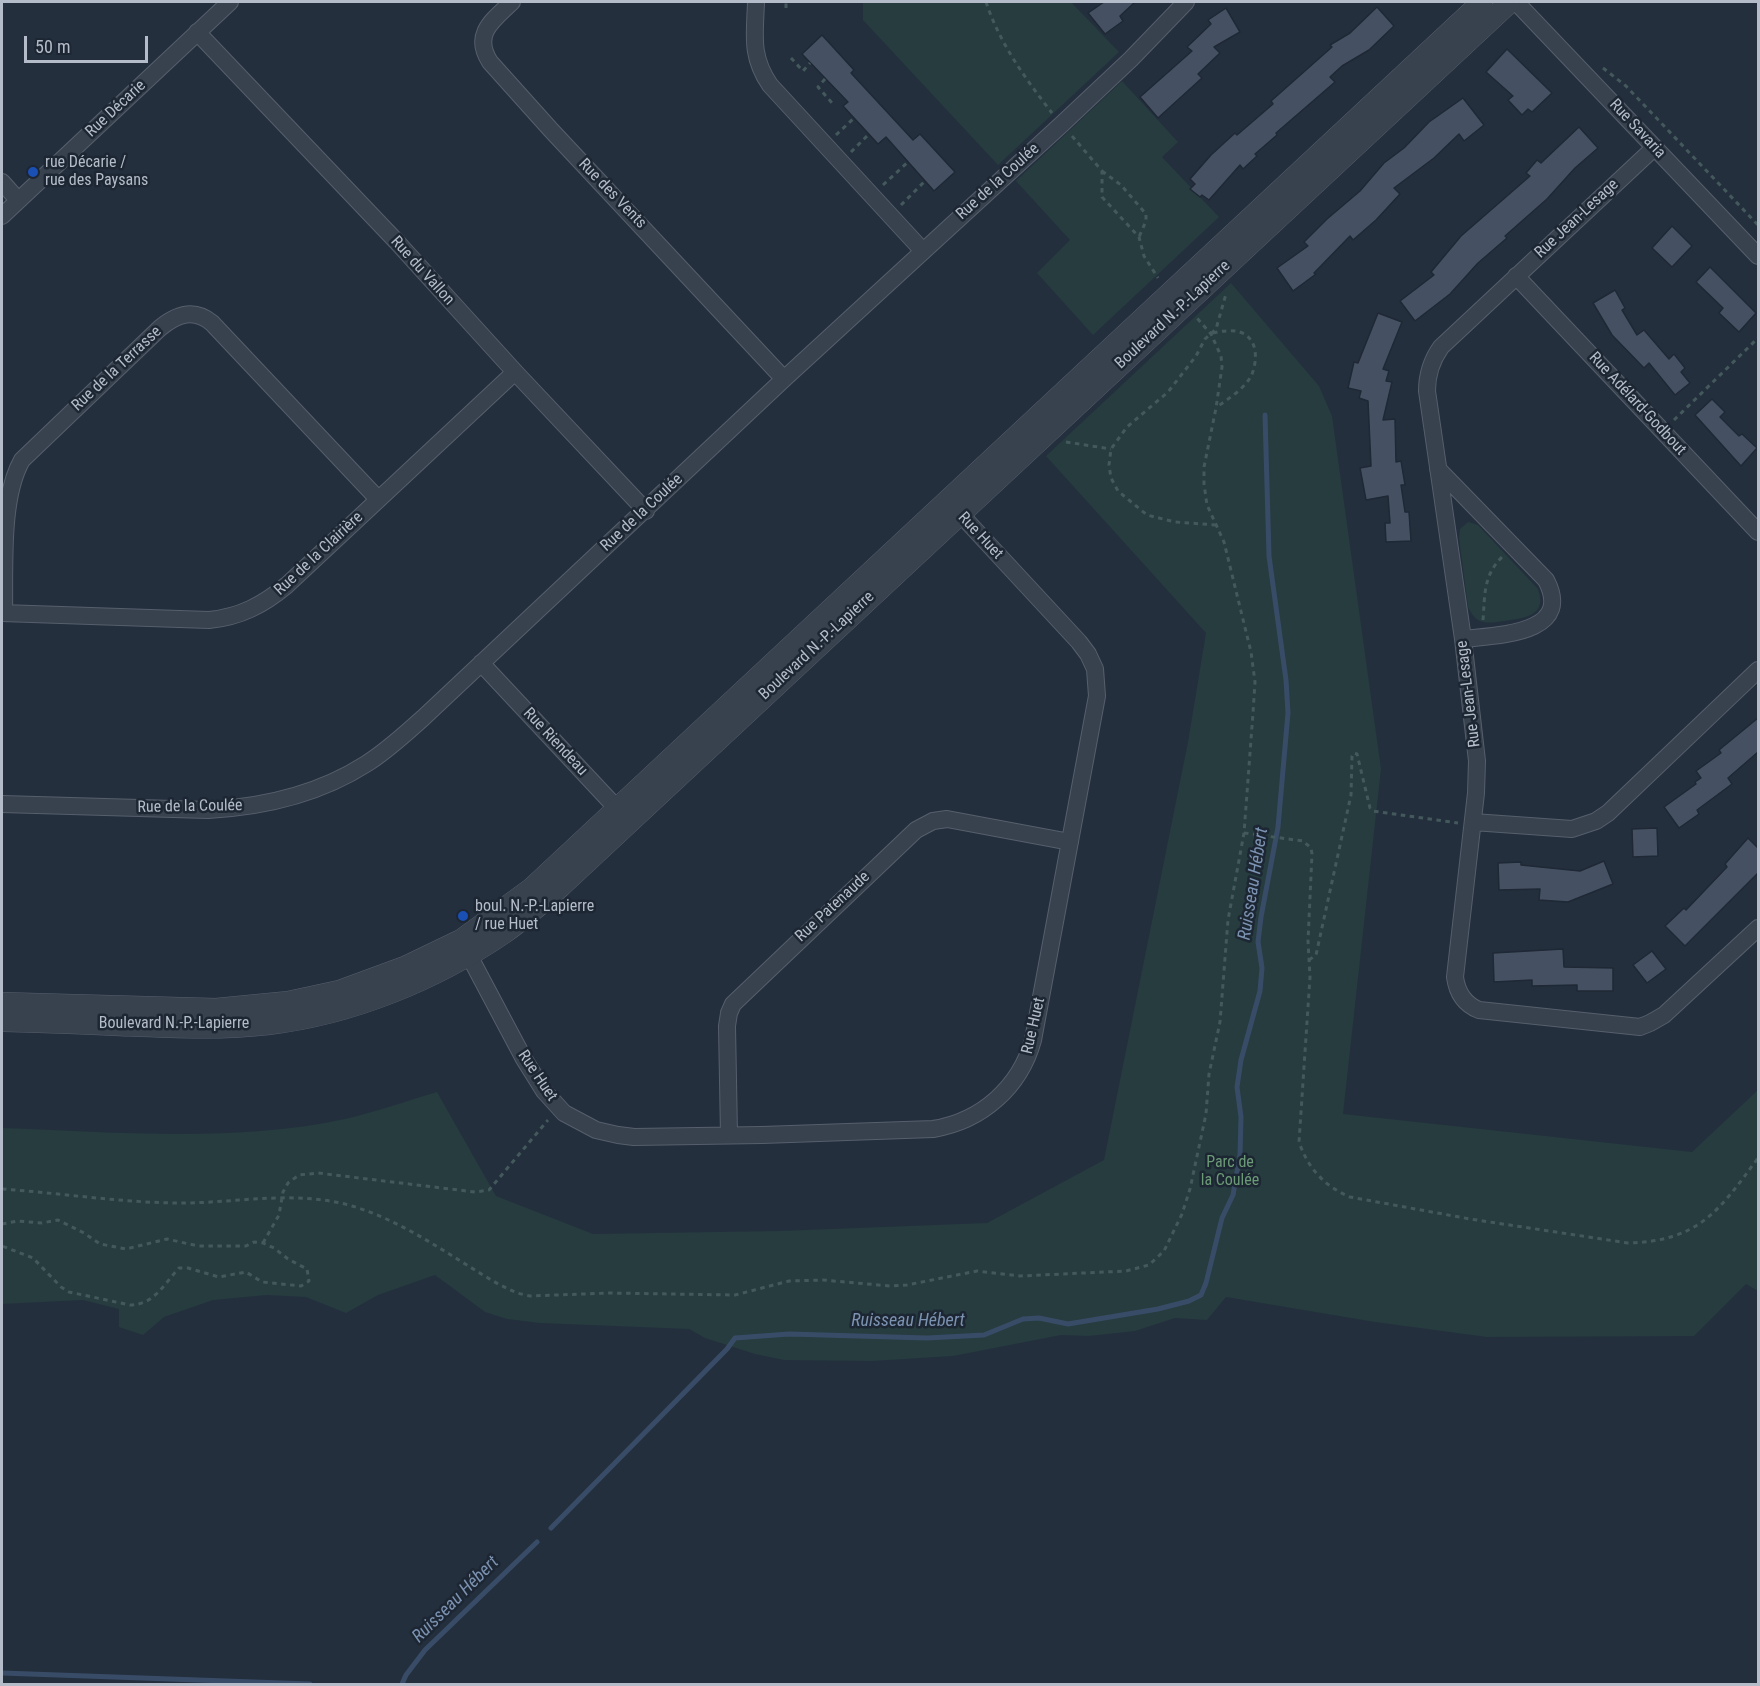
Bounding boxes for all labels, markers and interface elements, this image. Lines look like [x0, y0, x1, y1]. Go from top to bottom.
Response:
scale bar [27, 24, 152, 62]
text: 50 m [35, 36, 70, 57]
street label: Rue Décarie [82, 76, 150, 142]
street label: Rue Savaria [1605, 95, 1669, 163]
street label: Rue de la Coulée [953, 140, 1043, 224]
place label: rue Décarie / rue des Paysans [45, 153, 148, 191]
street label: Rue des Vents [574, 155, 650, 233]
marker: rue Décarie / rue des Paysans [26, 165, 40, 179]
street label: Rue Jean-Lesage [1531, 175, 1623, 263]
street label: Rue du Vallon [386, 233, 458, 309]
street label: Boulevard N.-P.-Lapierre [1111, 257, 1235, 373]
street label: Rue de la Terrasse [68, 323, 166, 415]
street label: Rue Adélard-Godbout [1584, 349, 1690, 459]
street label: Rue de la Coulée [597, 470, 687, 556]
street label: Rue de la Clairière [271, 508, 367, 600]
street label: Rue Huet [953, 509, 1007, 563]
street label: Boulevard N.-P.-Lapierre [755, 588, 879, 704]
street label: Rue Jean-Lesage [1453, 639, 1485, 749]
street label: Rue Riendeau [519, 704, 591, 780]
street label: Rue de la Coulée [137, 796, 243, 818]
water label: Ruisseau Hébert [1234, 826, 1274, 942]
street label: Rue Patenaude [792, 868, 874, 946]
place label: boul. N.-P.-Lapierre / rue Huet [475, 897, 594, 935]
marker: boul. N.-P.-Lapierre / rue Huet [456, 909, 470, 923]
street label: Rue Huet [1018, 996, 1050, 1056]
street label: Boulevard N.-P.-Lapierre [99, 1014, 249, 1034]
street label: Rue Huet [513, 1047, 561, 1105]
park label: Parc de la Coulée [1201, 1153, 1259, 1191]
water label: Ruisseau Hébert [851, 1310, 965, 1332]
water label: Ruisseau Hébert [408, 1552, 504, 1648]

